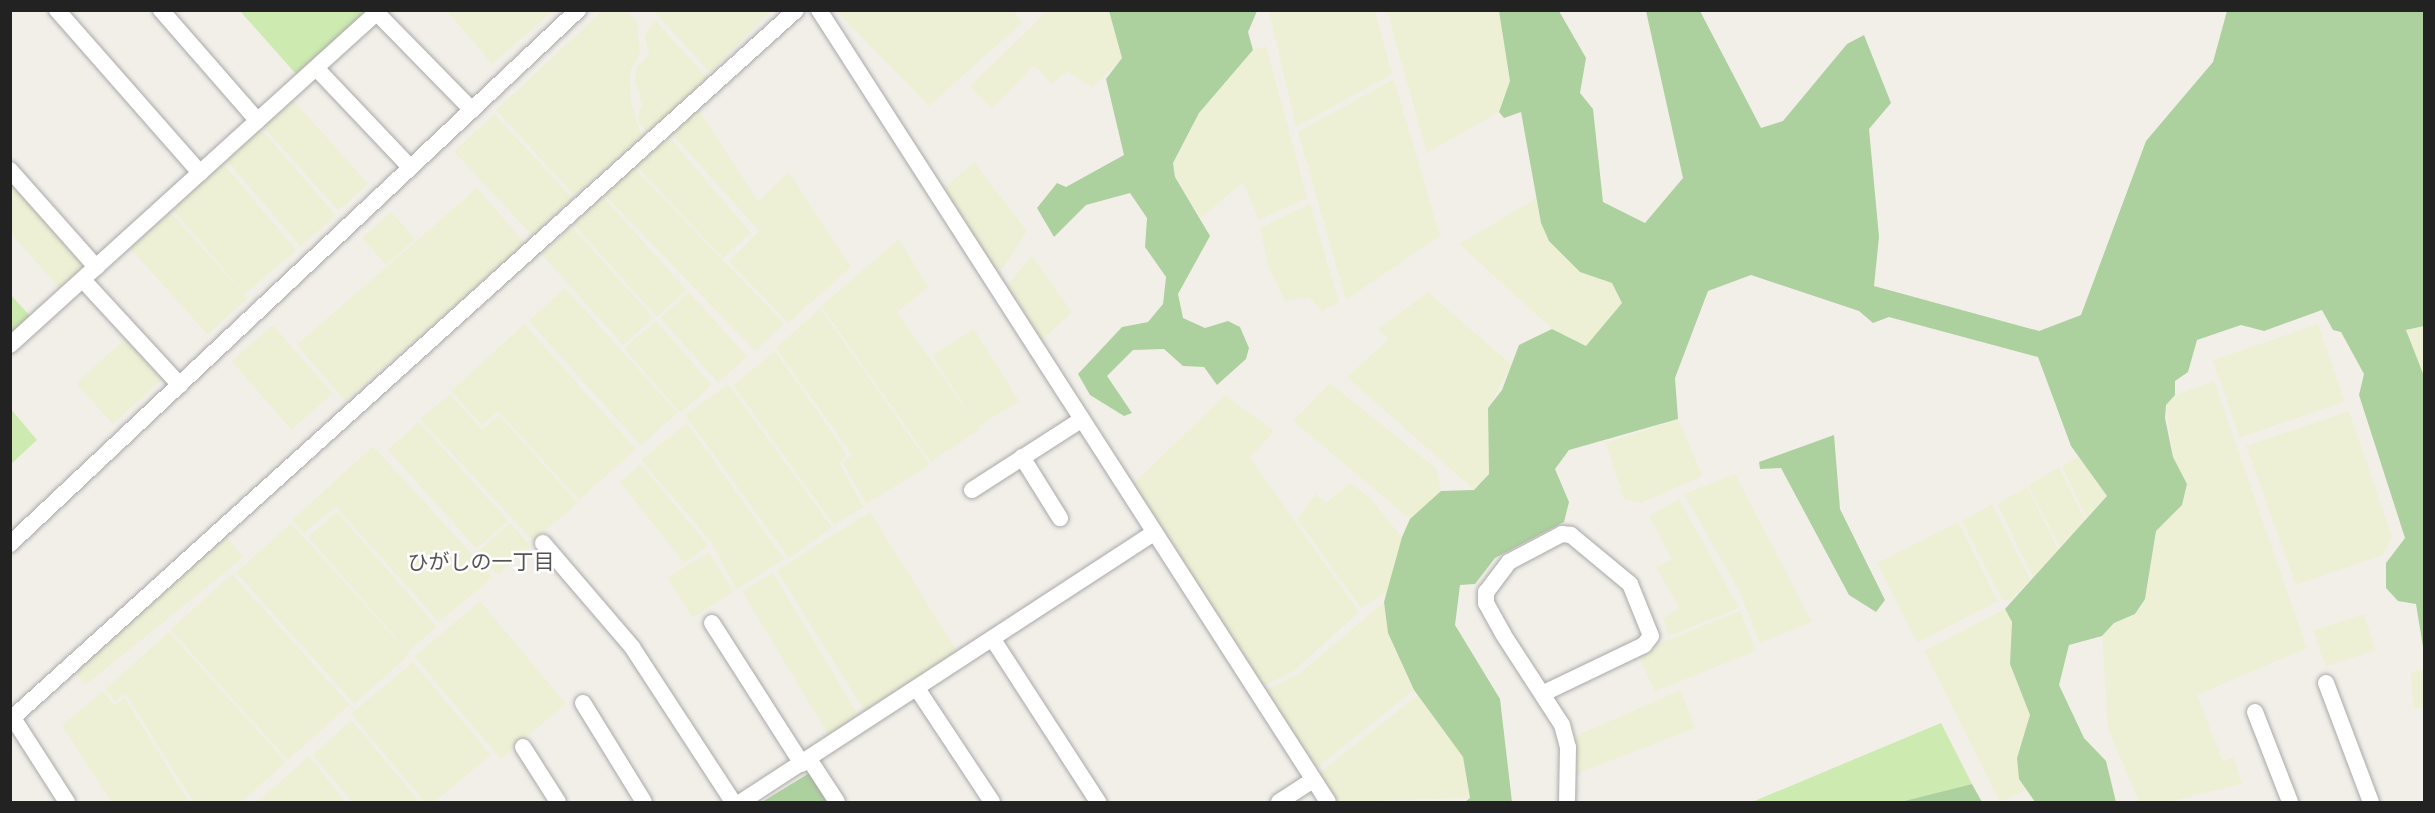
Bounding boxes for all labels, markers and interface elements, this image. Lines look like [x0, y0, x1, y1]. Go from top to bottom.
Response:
district label: ひがしの一丁目 [408, 550, 554, 576]

